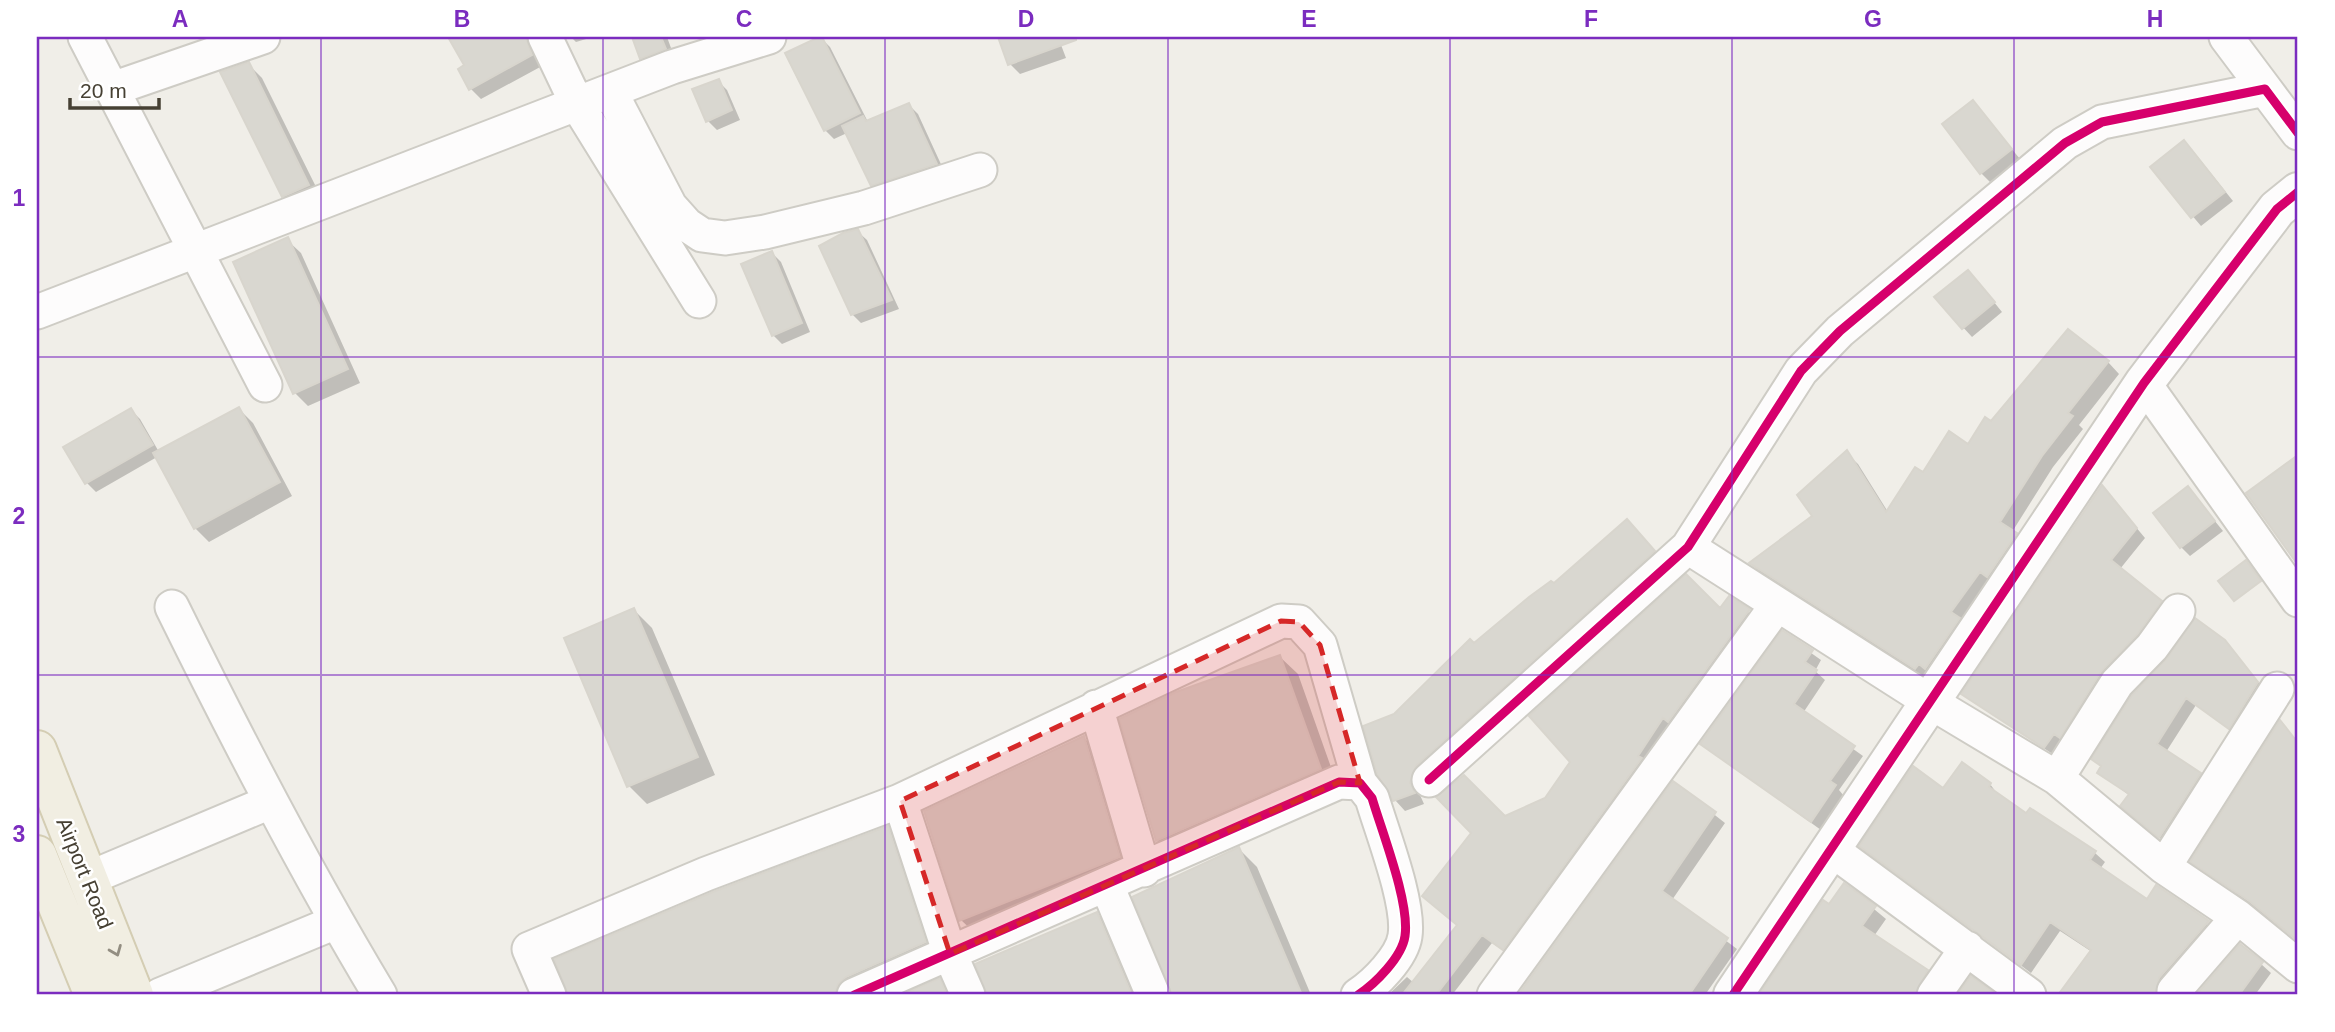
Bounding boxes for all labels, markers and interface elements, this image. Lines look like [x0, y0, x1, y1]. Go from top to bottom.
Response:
text: A [172, 6, 188, 32]
text: B [454, 6, 470, 32]
text: C [736, 6, 752, 32]
text: D [1018, 6, 1034, 32]
text: E [1301, 6, 1317, 32]
text: F [1584, 6, 1598, 32]
text: G [1864, 6, 1882, 32]
text: H [2147, 6, 2163, 32]
scale bar [70, 66, 159, 110]
text: 20 m [80, 79, 127, 102]
text: 1 [13, 185, 26, 211]
text: 2 [13, 503, 25, 529]
street label: Airport Road [52, 814, 118, 932]
text: 3 [13, 821, 25, 847]
one-way arrow [108, 943, 122, 956]

